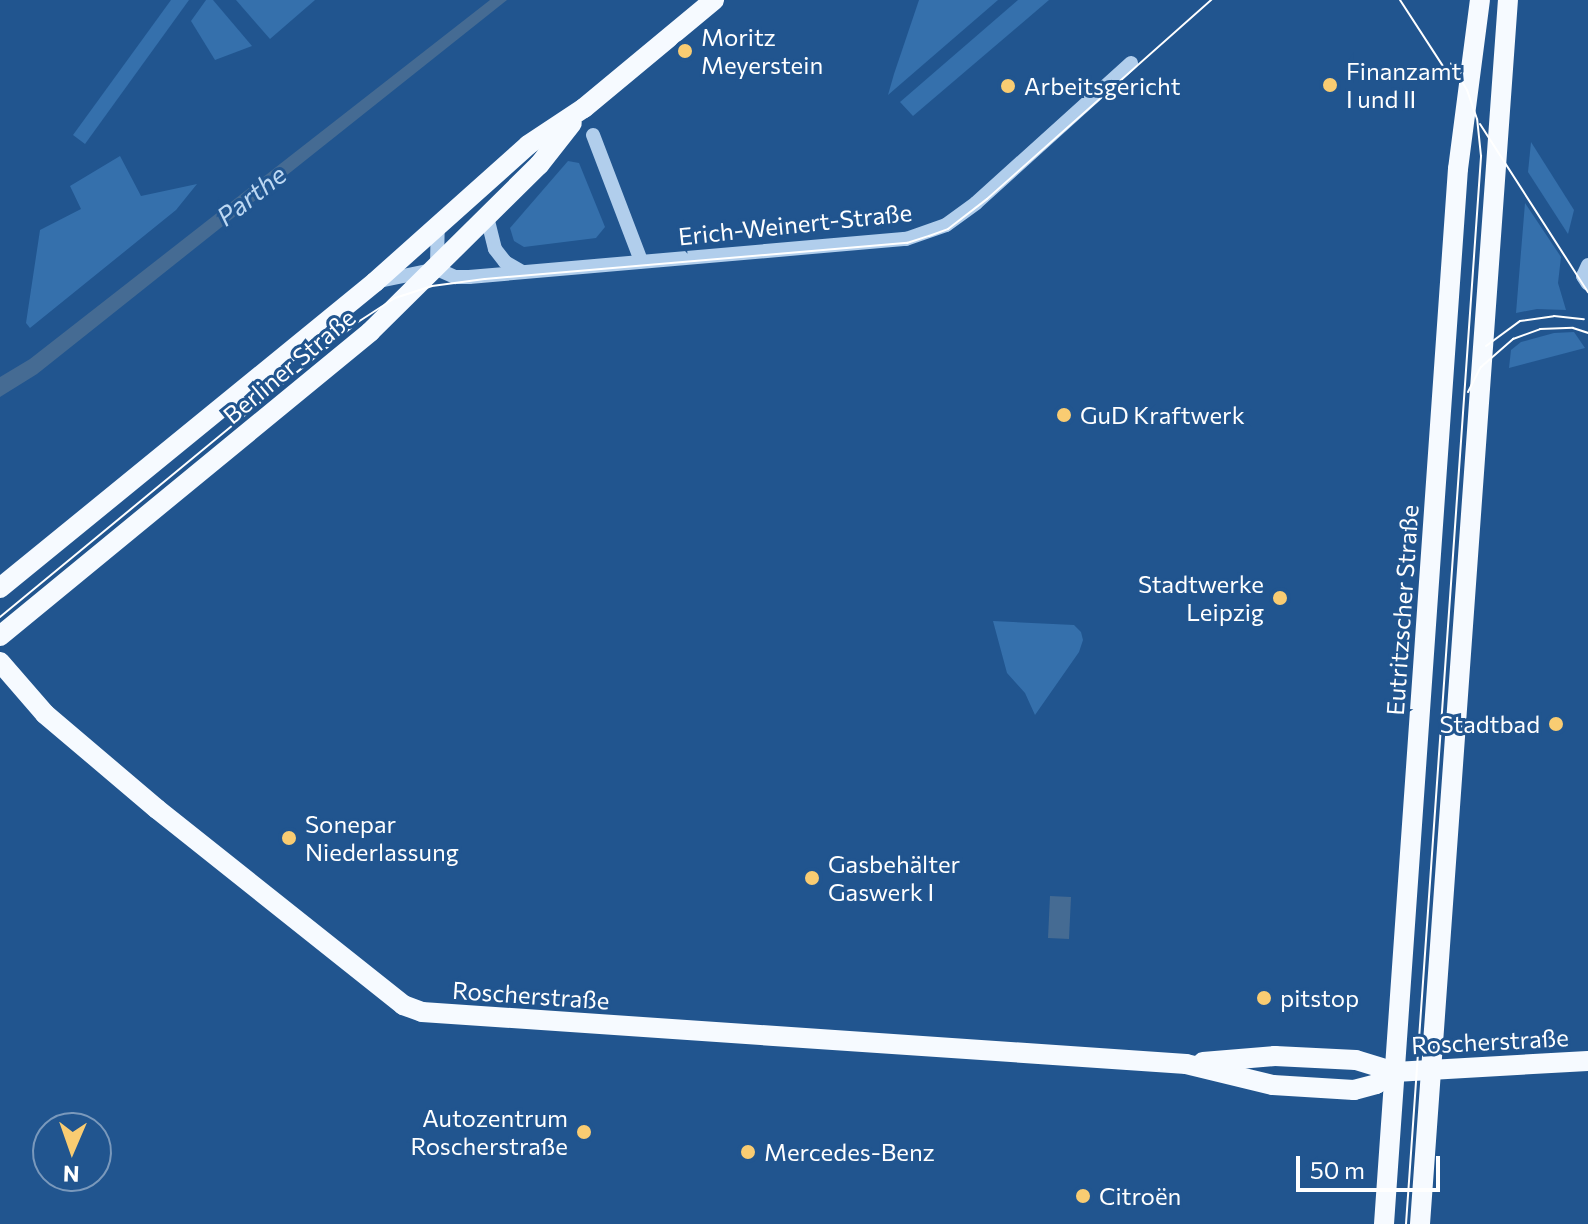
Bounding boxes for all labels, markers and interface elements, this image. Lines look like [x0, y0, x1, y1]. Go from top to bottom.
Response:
place label: Moritz Meyerstein [701, 23, 823, 79]
marker: Moritz Meyerstein [676, 42, 694, 60]
place label: Finanzamt I und II [1346, 57, 1461, 113]
place label: Arbeitsgericht [1024, 72, 1181, 100]
marker: Finanzamt I und II [1321, 76, 1339, 94]
marker: Arbeitsgericht [999, 77, 1017, 95]
water label: Parthe [210, 158, 292, 232]
street label: Erich-Weinert-Straße [677, 197, 913, 251]
street label: Berliner Straße [217, 302, 361, 430]
place label: GuD Kraftwerk [1080, 401, 1245, 429]
marker: GuD Kraftwerk [1055, 406, 1073, 424]
street label: Eutritzscher Straße [1380, 504, 1424, 716]
place label: Stadtwerke Leipzig [1138, 570, 1264, 626]
marker: Stadtwerke Leipzig [1271, 589, 1289, 607]
place label: Stadtbad [1439, 710, 1540, 738]
marker: Stadtbad [1547, 715, 1565, 733]
place label: Sonepar Niederlassung [305, 810, 459, 866]
marker: Sonepar Niederlassung [280, 829, 298, 847]
place label: Gasbehälter Gaswerk I [828, 850, 960, 906]
marker: Gasbehälter Gaswerk I [803, 869, 821, 887]
street label: Roscherstraße [451, 975, 611, 1015]
place label: pitstop [1280, 984, 1359, 1012]
marker: pitstop [1255, 989, 1273, 1007]
street label: Roscherstraße [1411, 1022, 1569, 1060]
place label: Autozentrum Roscherstraße [410, 1104, 568, 1160]
north arrow [32, 1112, 112, 1192]
marker: Autozentrum Roscherstraße [575, 1123, 593, 1141]
place label: Mercedes-Benz [764, 1138, 935, 1166]
scale bar [1300, 1140, 1444, 1190]
marker: Mercedes-Benz [739, 1143, 757, 1161]
text: 50 m [1310, 1155, 1365, 1184]
text: N [62, 1161, 80, 1188]
place label: Citroën [1099, 1182, 1181, 1210]
marker: Citroën [1074, 1187, 1092, 1205]

